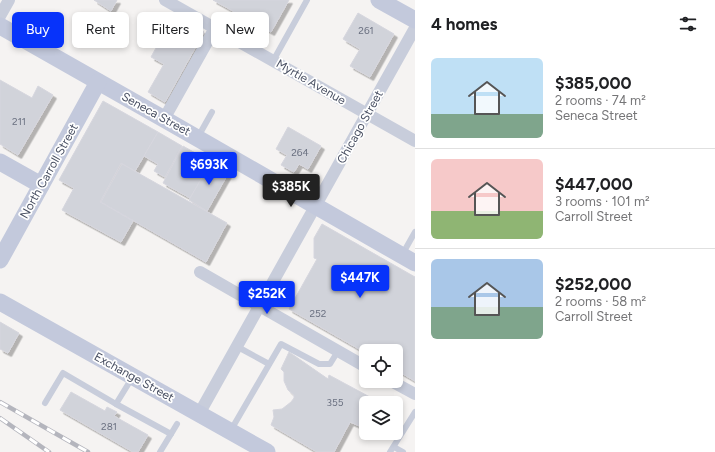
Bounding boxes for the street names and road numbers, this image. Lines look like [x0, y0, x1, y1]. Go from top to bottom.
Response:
street label: Myrtle Avenue [274, 56, 349, 108]
street label: Chicago Street [334, 88, 386, 166]
street label: Seneca Street [119, 89, 193, 139]
street label: North Carroll Street [17, 121, 81, 221]
street label: Exchange Street [92, 349, 177, 405]

